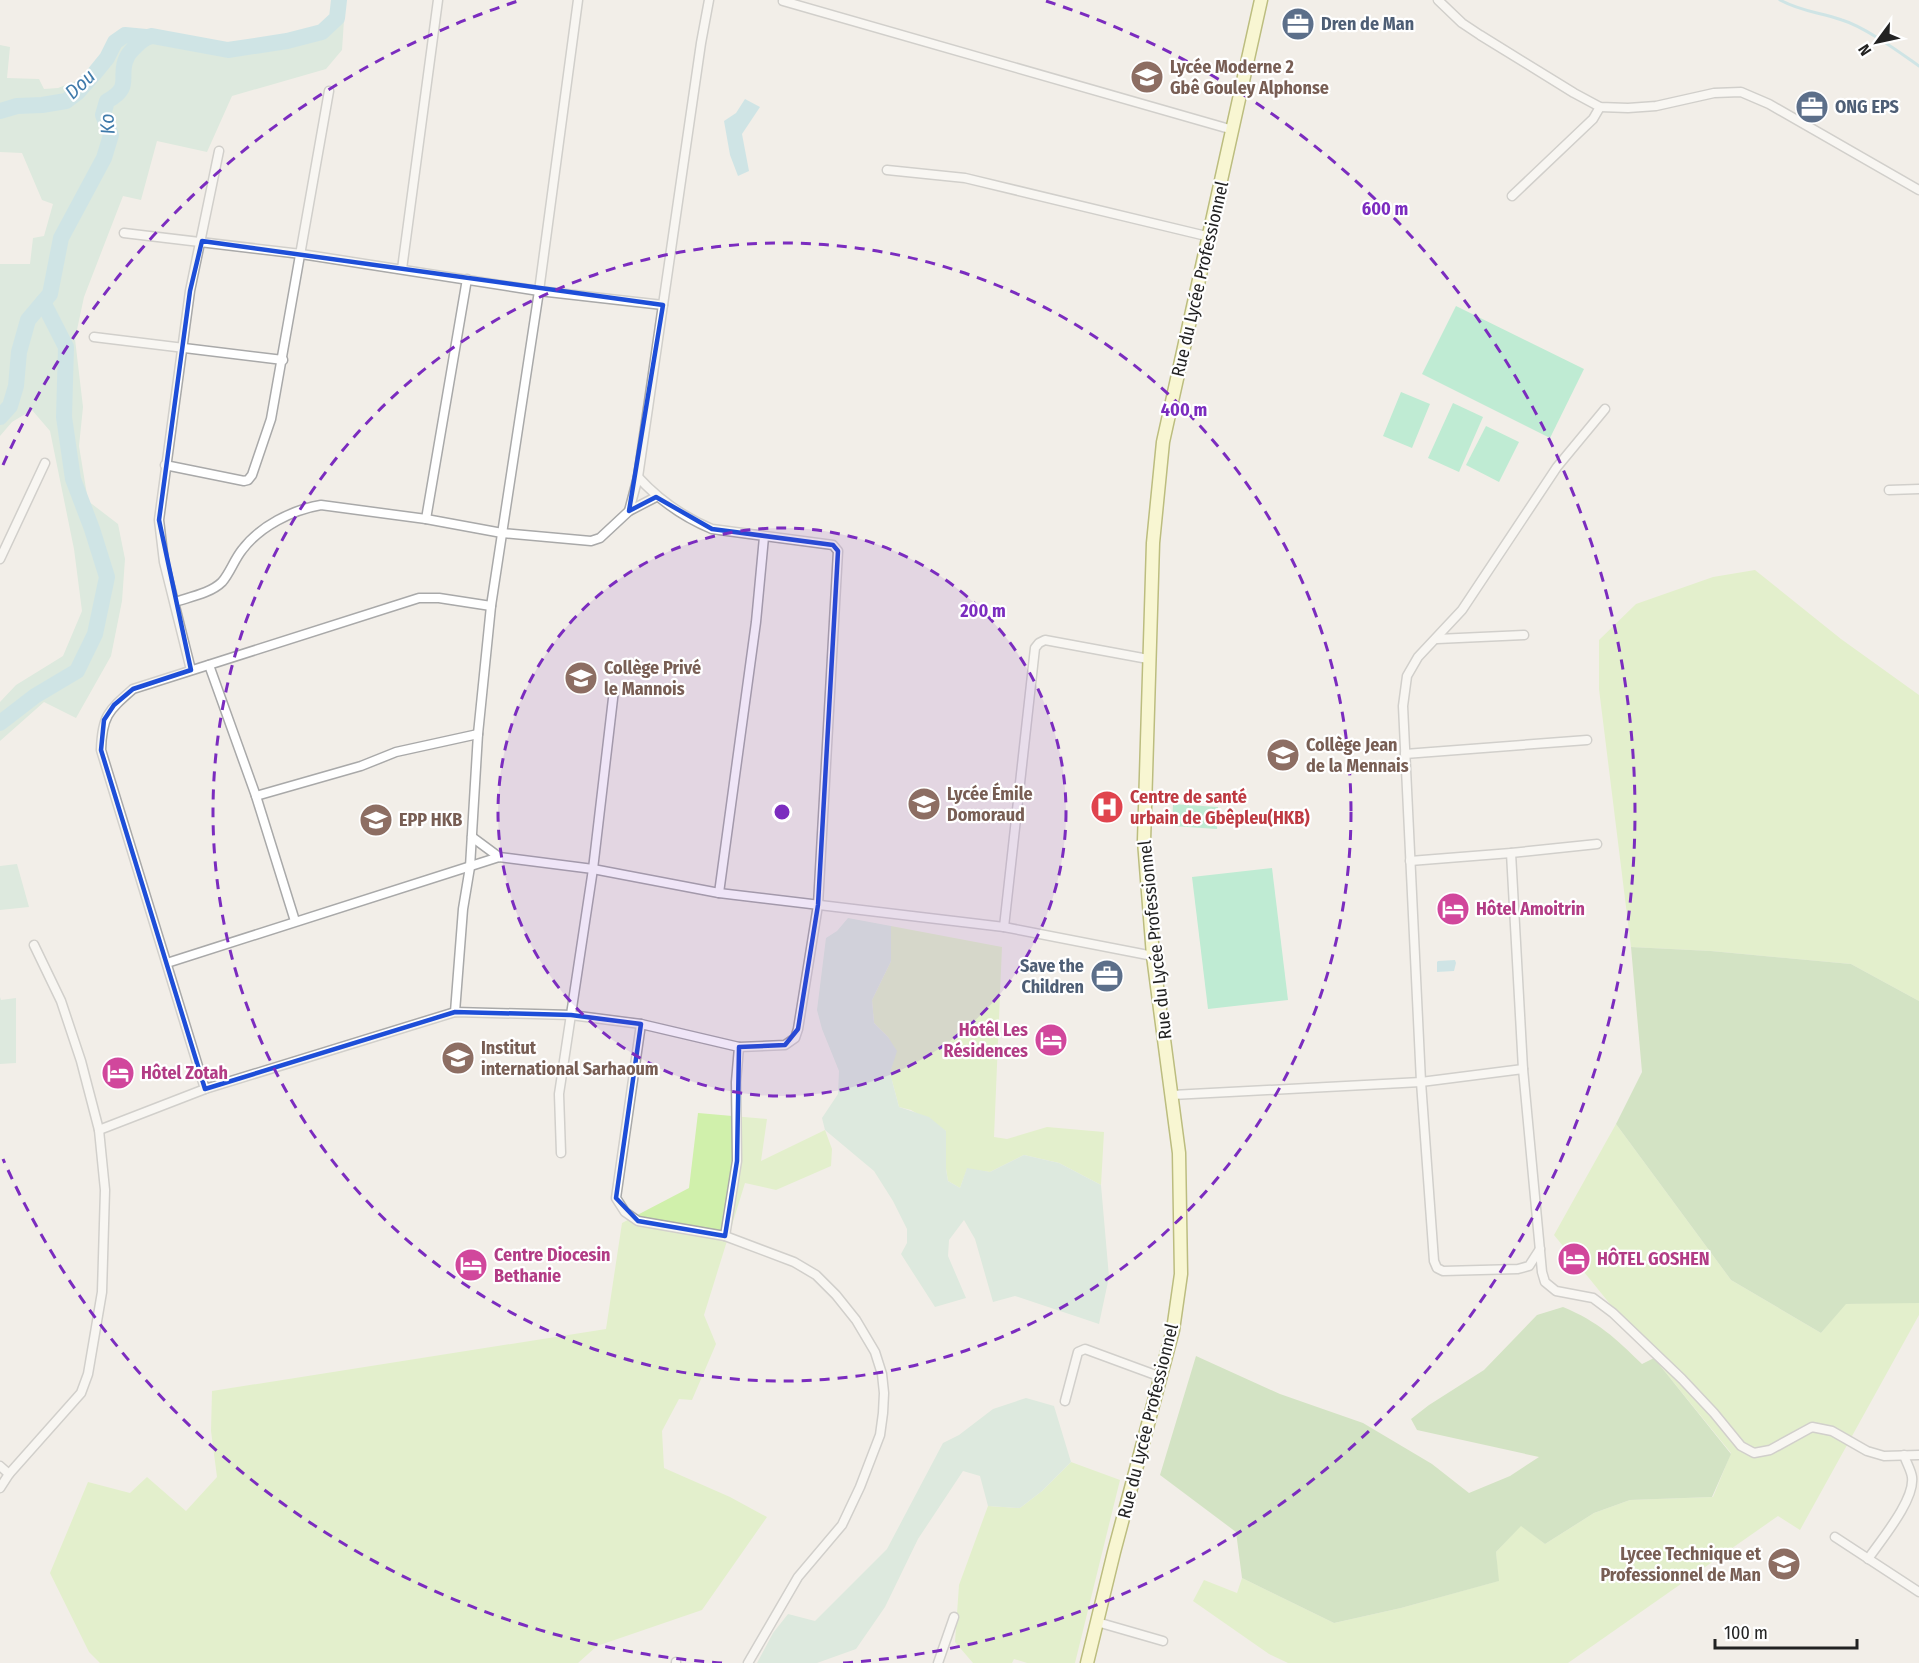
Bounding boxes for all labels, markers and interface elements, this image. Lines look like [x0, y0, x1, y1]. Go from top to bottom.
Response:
office icon: Dren de Man [1280, 6, 1316, 42]
north arrow [1847, 12, 1907, 72]
place label: Dren de Man [1321, 13, 1414, 35]
text: N [1854, 41, 1875, 59]
place label: Lycée Moderne 2 Gbê Gouley Alphonse [1170, 56, 1329, 99]
school or university icon: Lycée Moderne 2 Gbê Gouley Alphonse [1129, 59, 1165, 95]
water label: Dou [60, 64, 100, 104]
office icon: ONG EPS [1794, 89, 1830, 125]
place label: ONG EPS [1835, 96, 1899, 118]
water label: Ko [94, 113, 120, 135]
street label: Rue du Lycée Professionnel [1167, 179, 1233, 379]
text: 600 m [1362, 198, 1408, 220]
text: 400 m [1161, 399, 1207, 421]
text: 200 m [959, 600, 1006, 622]
place label: Collège Privé le Mannois [604, 657, 701, 700]
school or university icon: Collège Privé le Mannois [563, 660, 599, 696]
place label: Collège Jean de la Mennais [1306, 734, 1409, 777]
school or university icon: Collège Jean de la Mennais [1265, 737, 1301, 773]
place label: Lycée Émile Domoraud [947, 782, 1033, 826]
school or university icon: Lycée Émile Domoraud [906, 786, 942, 822]
place label: Centre de santé urbain de Gbêpleu(HKB) [1130, 786, 1310, 829]
hospital icon: Centre de santé urbain de Gbêpleu(HKB) [1089, 789, 1125, 825]
school or university icon: EPP HKB [358, 802, 394, 838]
centre of rings [772, 802, 792, 822]
place label: EPP HKB [399, 809, 462, 831]
street label: Rue du Lycée Professionnel [1134, 839, 1176, 1041]
hotel icon: Hôtel Amoitrin [1435, 891, 1471, 927]
place label: Hôtel Amoitrin [1476, 898, 1585, 920]
place label: Save the Children [1020, 955, 1084, 998]
office icon: Save the Children [1089, 958, 1125, 994]
place label: Hotêl Les Résidences [944, 1019, 1028, 1062]
hotel icon: Hotêl Les Résidences [1033, 1022, 1069, 1058]
place label: Institut international Sarhaoum [481, 1037, 659, 1080]
school or university icon: Institut international Sarhaoum [440, 1040, 476, 1076]
hotel icon: Hôtel Zotah [100, 1055, 136, 1091]
place label: Hôtel Zotah [141, 1062, 228, 1084]
hotel icon: HÔTEL GOSHEN [1556, 1241, 1592, 1277]
place label: Centre Diocesin Bethanie [494, 1244, 611, 1287]
hotel icon: Centre Diocesin Bethanie [453, 1247, 489, 1283]
place label: HÔTEL GOSHEN [1597, 1247, 1709, 1270]
street label: Rue du Lycée Professionnel [1113, 1321, 1183, 1521]
place label: Lycee Technique et Professionnel de Man [1600, 1543, 1762, 1586]
school or university icon: Lycee Technique et Professionnel de Man [1766, 1546, 1802, 1582]
scale bar [1715, 1612, 1858, 1650]
text: 100 m [1724, 1622, 1768, 1644]

